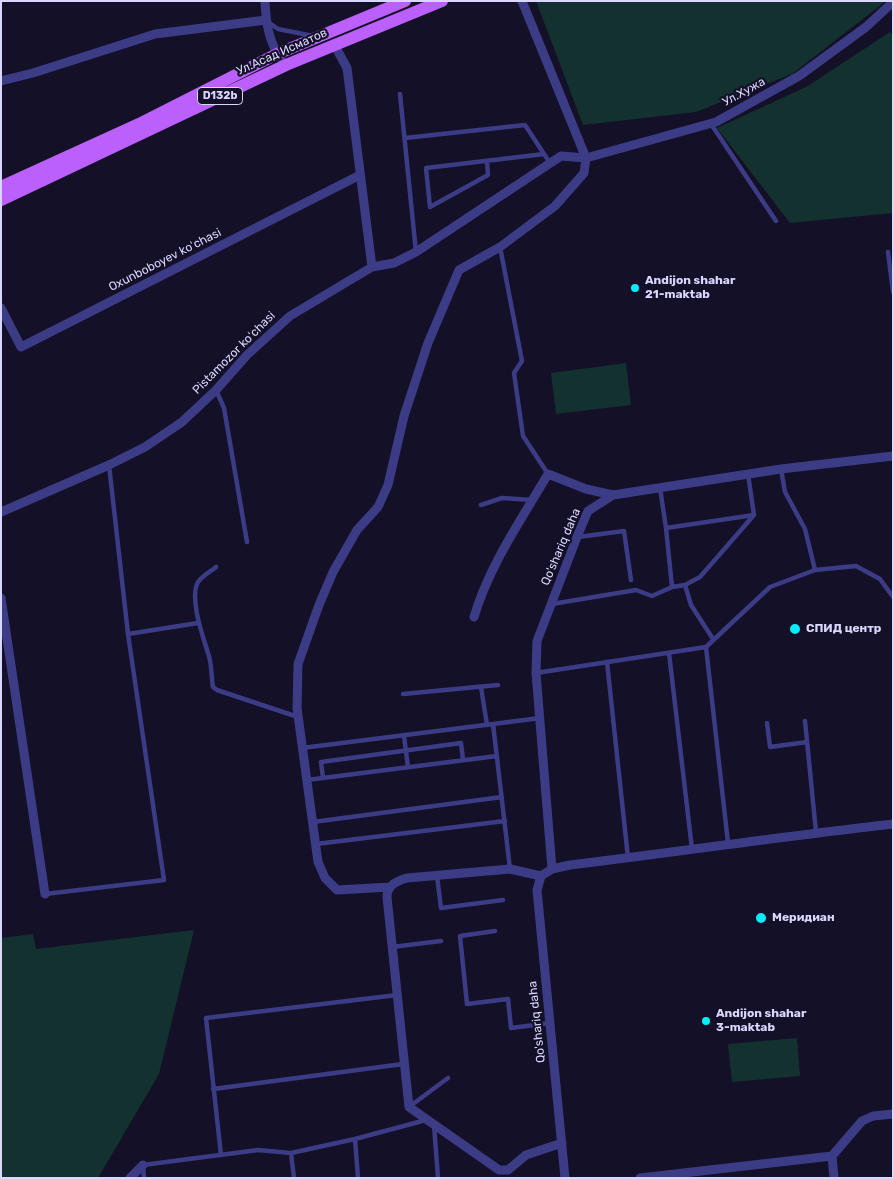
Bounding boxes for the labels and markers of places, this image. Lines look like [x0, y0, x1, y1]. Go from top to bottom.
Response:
place label: Andijon shahar 21-maktab [645, 274, 735, 302]
marker: Andijon shahar 21-maktab [629, 282, 641, 294]
marker: СПИД центр [788, 622, 802, 636]
place label: СПИД центр [806, 622, 881, 636]
marker: Меридиан [754, 911, 768, 925]
place label: Меридиан [772, 911, 835, 925]
place label: Andijon shahar 3-maktab [716, 1007, 806, 1035]
marker: Andijon shahar 3-maktab [700, 1015, 712, 1027]

